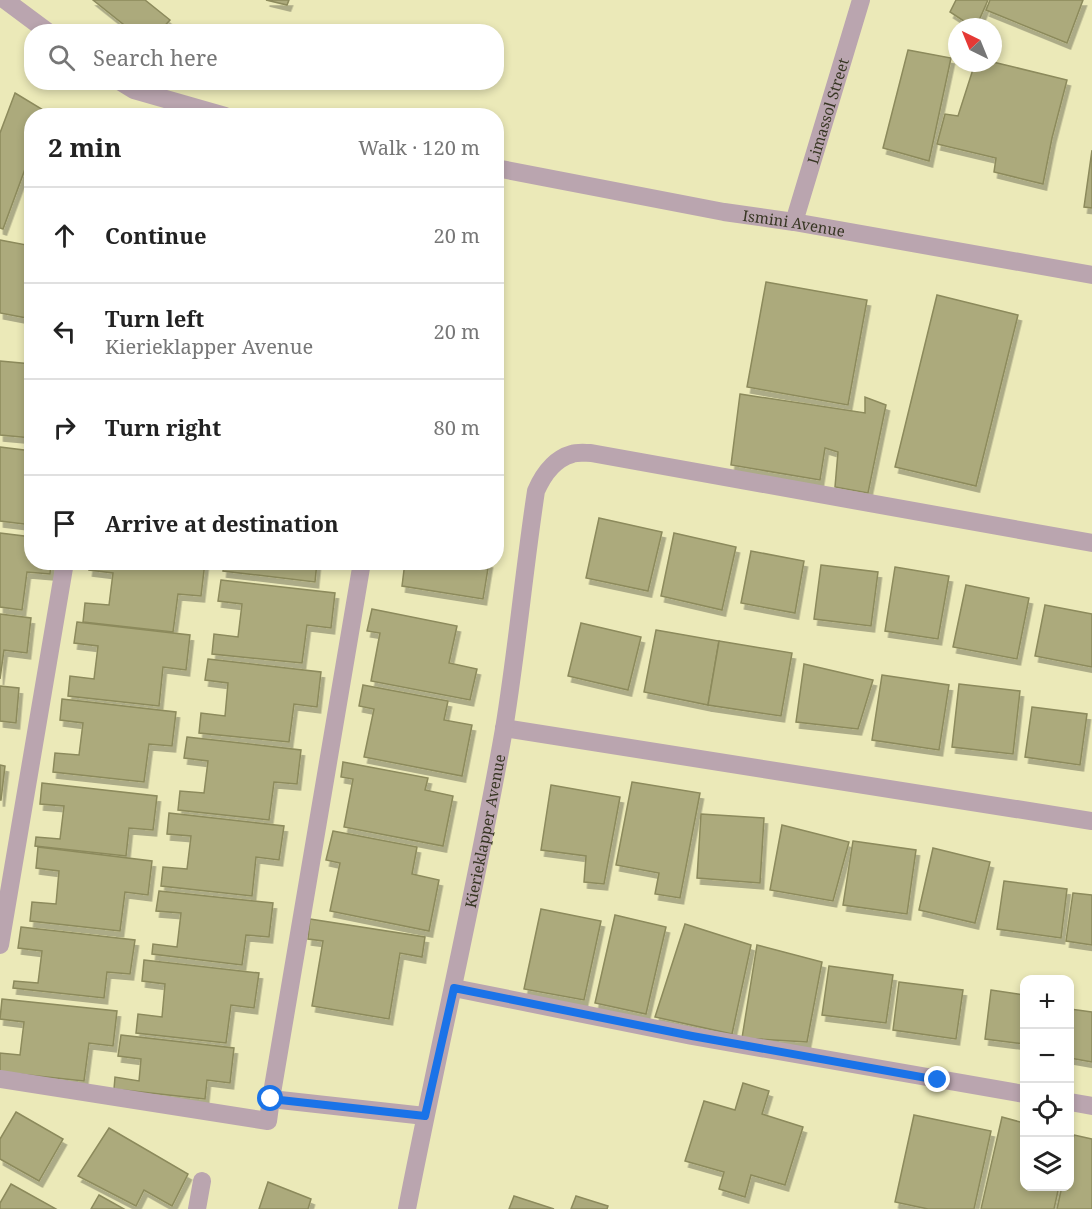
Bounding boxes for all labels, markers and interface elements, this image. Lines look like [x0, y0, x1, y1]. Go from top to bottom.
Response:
north arrow [948, 18, 1002, 72]
search box [24, 24, 504, 90]
icon: search [45, 41, 78, 74]
text: Search here [93, 42, 218, 72]
street label: Limassol Street [802, 56, 853, 166]
text: 2 min [48, 129, 122, 165]
text: Walk · 120 m [358, 134, 480, 161]
street label: Ismini Avenue [742, 205, 847, 241]
icon: ahead [48, 219, 81, 252]
text: Continue [105, 220, 207, 250]
text: 20 m [434, 222, 480, 249]
text: Turn left [105, 303, 204, 333]
icon: left [48, 315, 81, 348]
text: 20 m [434, 318, 480, 345]
text: Kierieklapper Avenue [105, 333, 313, 360]
icon: right [48, 411, 81, 444]
text: Turn right [105, 412, 221, 442]
text: 80 m [434, 414, 480, 441]
icon: arrive [48, 507, 81, 540]
text: Arrive at destination [105, 508, 339, 538]
street label: Kierieklapper Avenue [460, 752, 509, 910]
map controls [1020, 975, 1074, 1191]
button: + [1020, 975, 1074, 1029]
button: − [1020, 1029, 1074, 1083]
route end [924, 1066, 950, 1092]
button: locate [1020, 1083, 1074, 1137]
route start [257, 1085, 283, 1111]
button: layers [1020, 1137, 1074, 1191]

